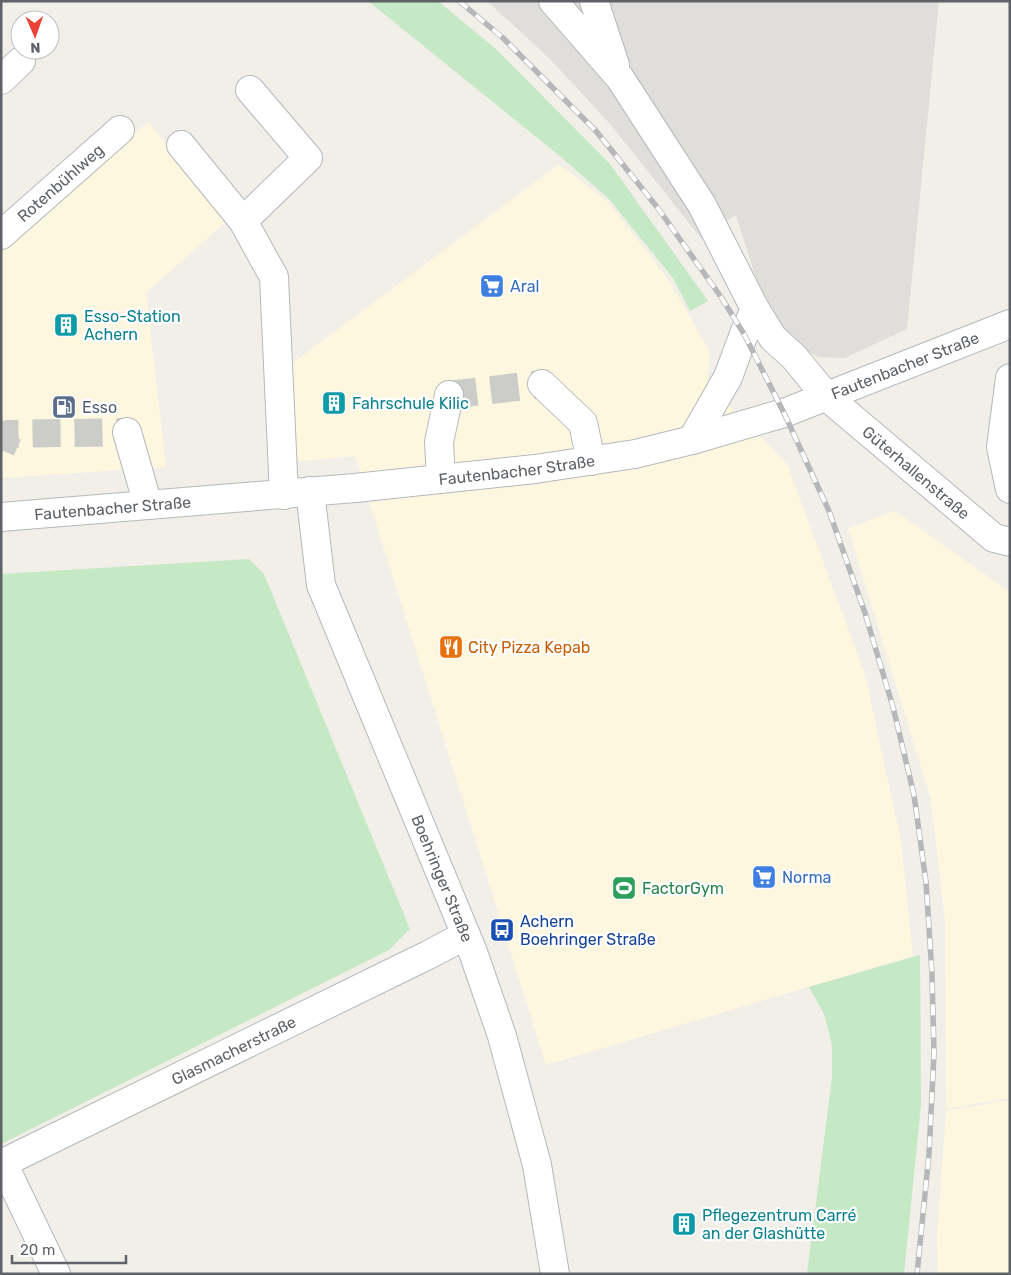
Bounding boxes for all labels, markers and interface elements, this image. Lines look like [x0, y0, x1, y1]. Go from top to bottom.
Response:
north arrow [10, 10, 60, 60]
text: N [30, 39, 41, 56]
street label: Rotenbühlweg [14, 140, 107, 226]
supermarket icon: Aral [479, 273, 505, 299]
place label: Aral [510, 277, 539, 296]
place label: Esso-Station Achern [84, 307, 181, 344]
building icon: Esso-Station Achern [53, 312, 79, 338]
street label: Fautenbacher Straße [829, 328, 982, 403]
building icon: Fahrschule Kilic [321, 390, 347, 416]
fuel station icon: Esso [51, 394, 77, 420]
place label: Fahrschule Kilic [352, 394, 469, 413]
place label: Esso [82, 398, 117, 417]
street label: Güterhallenstraße [858, 422, 973, 523]
street label: Fautenbacher Straße [438, 451, 596, 489]
street label: Fautenbacher Straße [33, 492, 192, 524]
restaurant icon: City Pizza Kepab [438, 634, 464, 660]
place label: City Pizza Kepab [468, 638, 590, 657]
street label: Boehringer Straße [407, 812, 477, 945]
supermarket icon: Norma [751, 864, 777, 890]
place label: Norma [782, 868, 831, 887]
sports icon: FactorGym [611, 875, 637, 901]
place label: FactorGym [642, 879, 724, 898]
place label: Achern Boehringer Straße [520, 912, 656, 949]
bus stop icon: Achern Boehringer Straße [489, 917, 515, 943]
street label: Glasmacherstraße [169, 1012, 299, 1089]
place label: Pflegezentrum Carré an der Glashütte [702, 1206, 857, 1243]
building icon: Pflegezentrum Carré an der Glashütte [671, 1211, 697, 1237]
scale bar [12, 1232, 126, 1264]
text: 20 m [20, 1241, 55, 1259]

